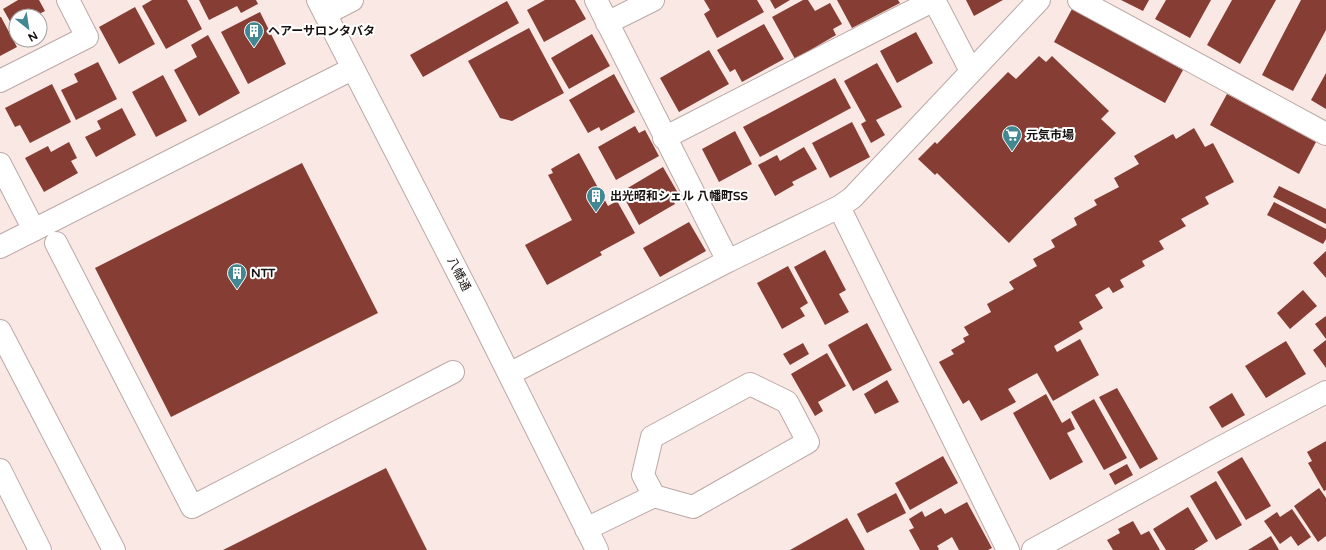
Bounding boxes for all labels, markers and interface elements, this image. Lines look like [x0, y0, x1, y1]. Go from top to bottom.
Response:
north arrow [8, 8, 48, 48]
building icon: ヘアーサロンタバタ [243, 20, 265, 48]
place label: ヘアーサロンタバタ [268, 24, 375, 38]
text: N [26, 28, 40, 44]
supermarket icon: 元気市場 [1001, 124, 1023, 152]
place label: 元気市場 [1026, 128, 1074, 142]
building icon: 出光昭和シェル 八幡町SS [585, 185, 607, 213]
place label: 出光昭和シェル 八幡町SS [610, 189, 749, 203]
street label: 八幡通 [445, 255, 473, 293]
building icon: NTT [226, 262, 248, 290]
place label: NTT [251, 266, 276, 280]

